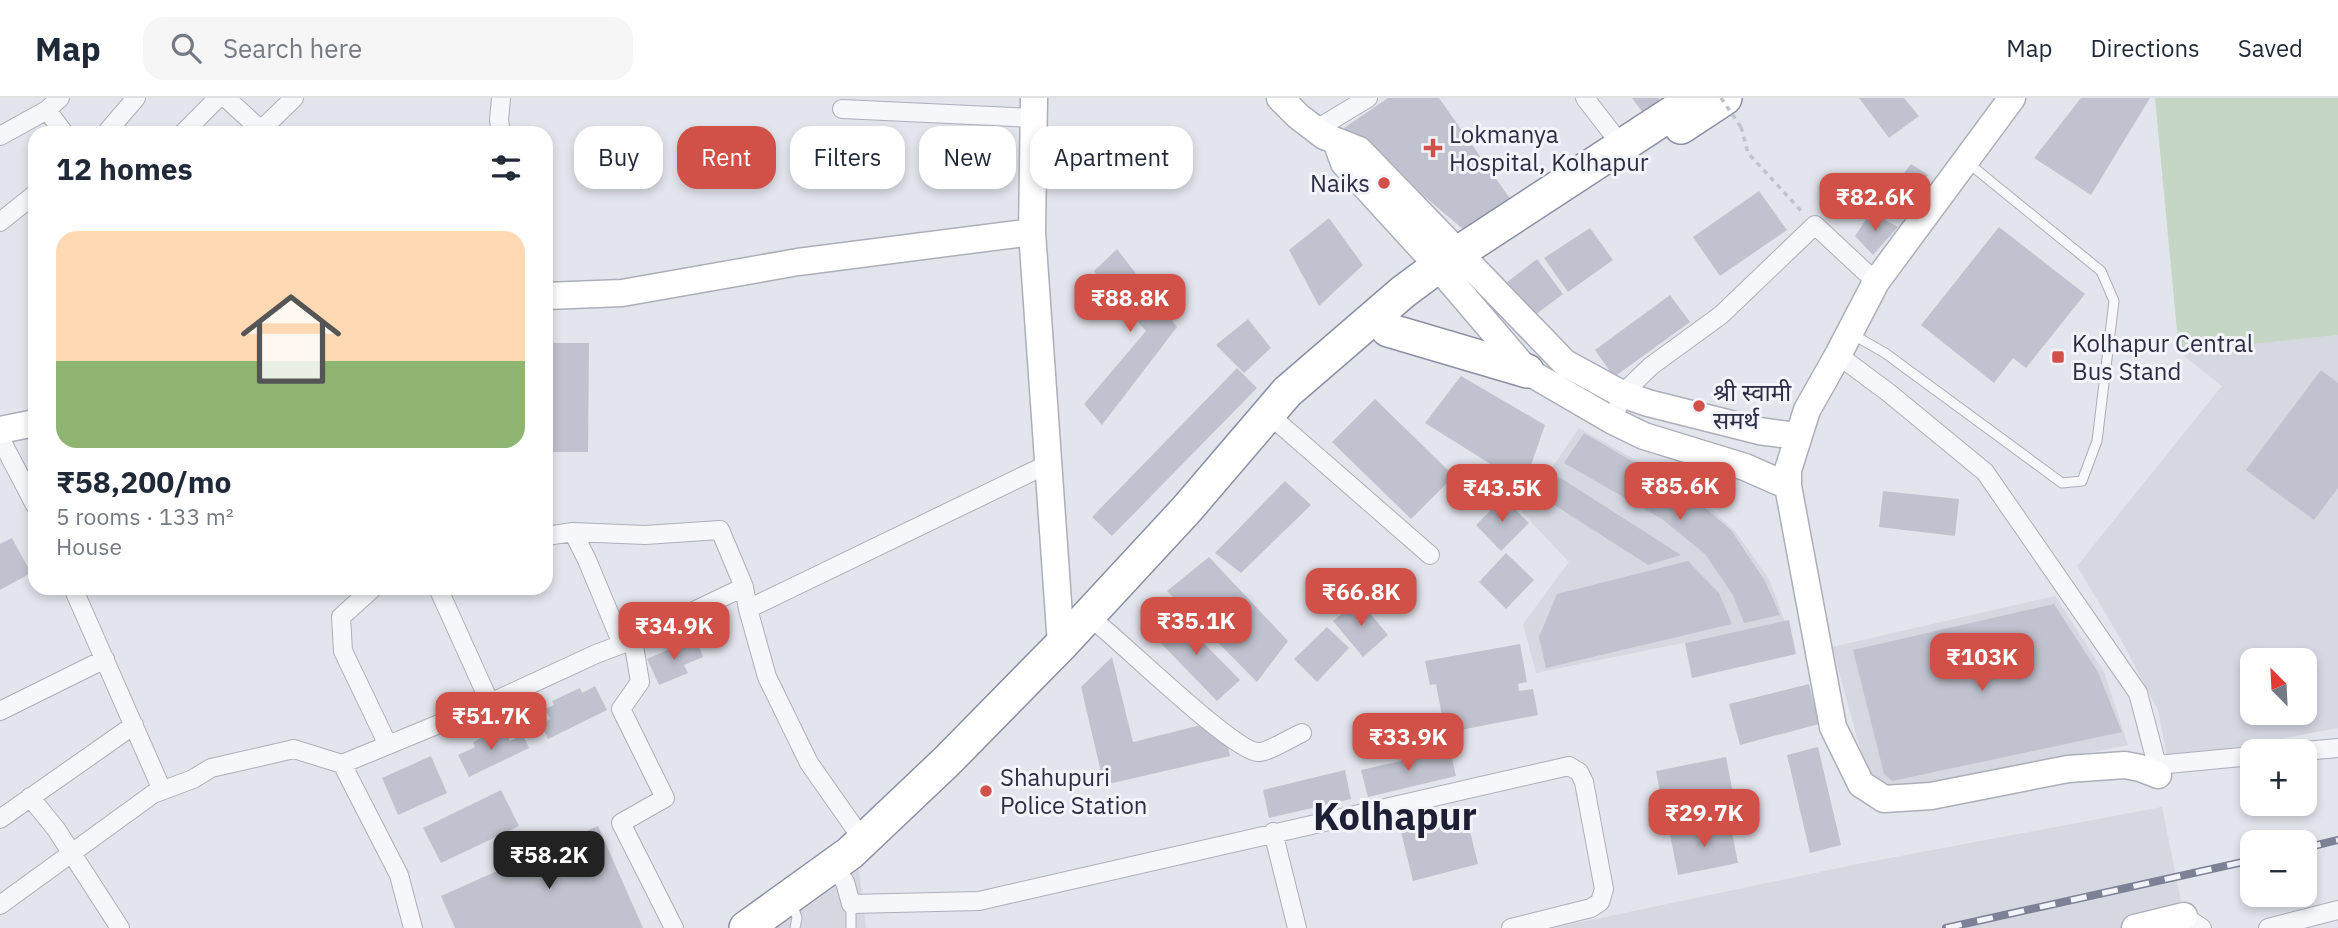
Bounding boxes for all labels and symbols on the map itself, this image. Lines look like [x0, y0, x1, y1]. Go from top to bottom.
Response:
place label: Lokmanya Hospital, Kolhapur [1449, 118, 1649, 178]
marker: Lokmanya Hospital, Kolhapur [1423, 138, 1443, 158]
place label: Naiks [1310, 167, 1370, 199]
pin: ₹82.6K [1818, 174, 1932, 233]
marker: Naiks [1376, 175, 1392, 191]
pin: ₹88.8K [1073, 274, 1187, 334]
place label: Kolhapur Central Bus Stand [2072, 327, 2253, 387]
marker: Kolhapur Central Bus Stand [2050, 349, 2066, 365]
place label: श्री स्वामी समर्थ [1713, 376, 1792, 436]
marker: श्री स्वामी समर्थ [1691, 398, 1707, 414]
pin: ₹85.6K [1623, 462, 1737, 522]
pin: ₹43.5K [1445, 464, 1559, 524]
pin: ₹66.8K [1304, 568, 1418, 628]
pin: ₹35.1K [1139, 598, 1253, 657]
pin: ₹34.9K [617, 602, 731, 662]
pin: ₹103K [1933, 634, 2031, 693]
north arrow [2240, 648, 2317, 724]
pin: ₹51.7K [434, 692, 548, 752]
pin: ₹33.9K [1351, 714, 1465, 773]
place label: Shahupuri Police Station [1000, 761, 1147, 821]
marker: Shahupuri Police Station [978, 783, 994, 799]
pin: ₹29.7K [1647, 790, 1761, 849]
district label: Kolhapur [1313, 791, 1477, 840]
pin: ₹58.2K [492, 832, 606, 891]

